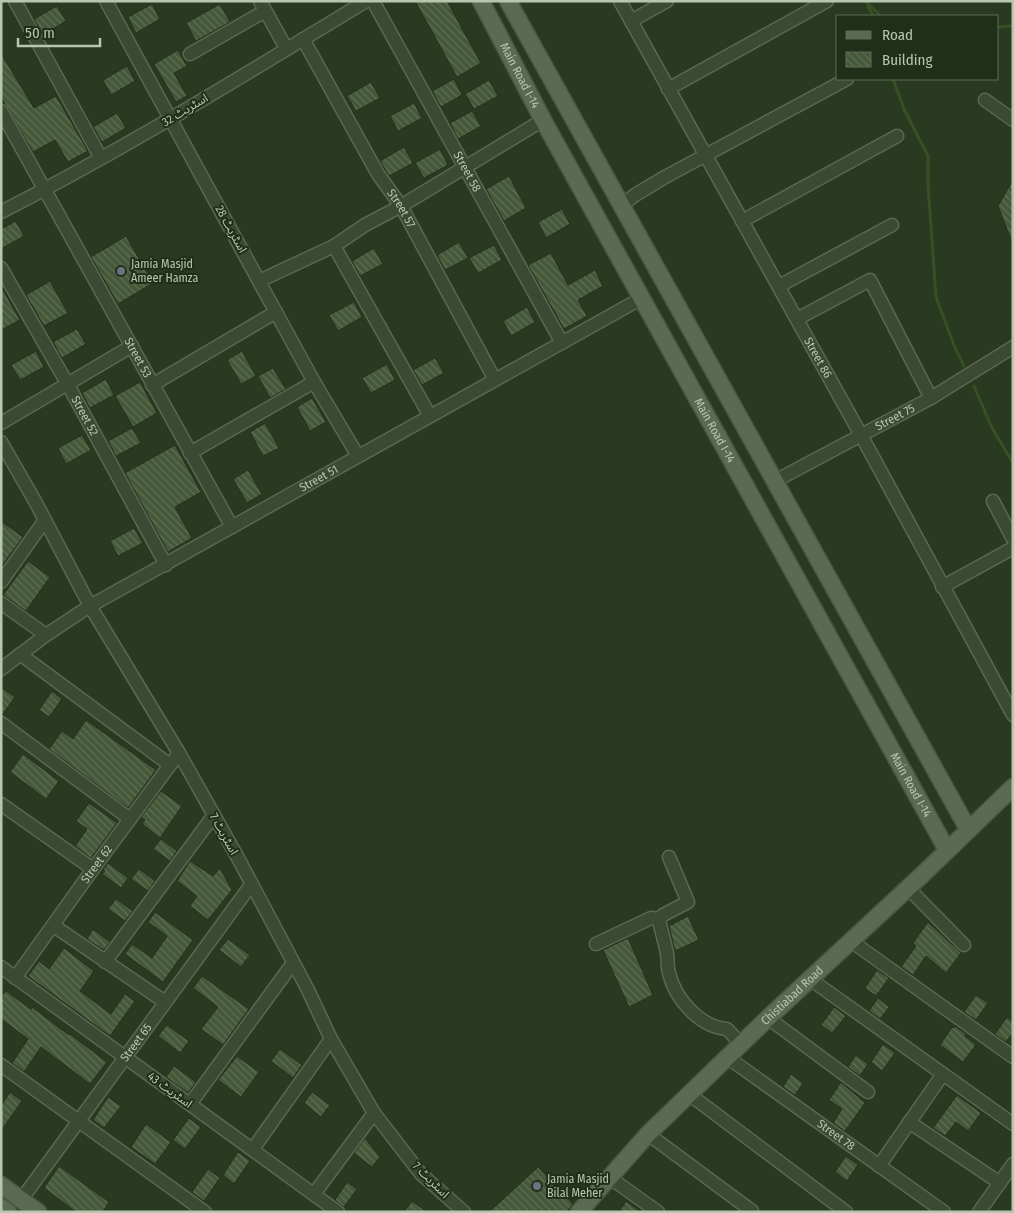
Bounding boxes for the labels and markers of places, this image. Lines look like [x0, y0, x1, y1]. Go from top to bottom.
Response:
place label: Jamia Masjid Ameer Hamza [131, 257, 198, 285]
marker: Jamia Masjid Ameer Hamza [115, 265, 127, 277]
place label: Jamia Masjid Bilal Meher [547, 1172, 609, 1200]
marker: Jamia Masjid Bilal Meher [531, 1180, 543, 1192]

